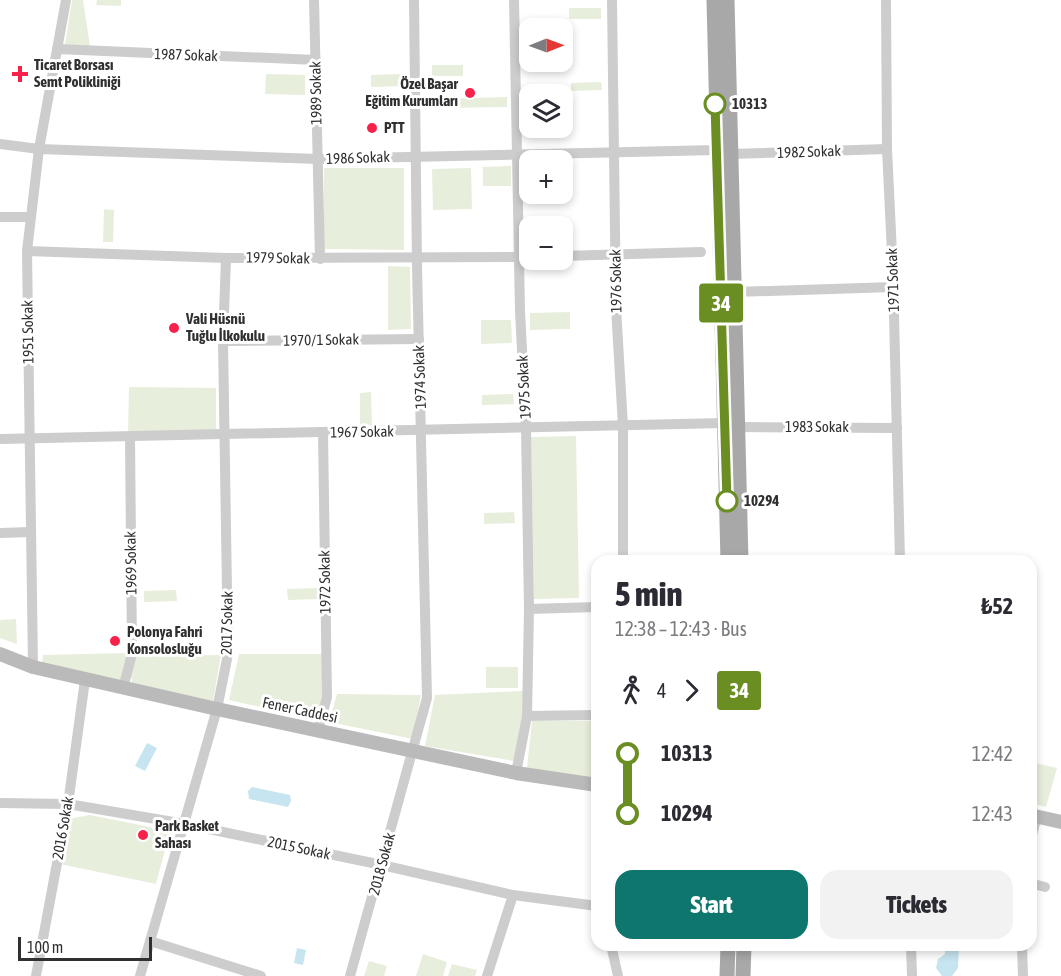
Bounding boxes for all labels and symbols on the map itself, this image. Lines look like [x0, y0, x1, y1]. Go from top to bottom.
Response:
north arrow [519, 18, 573, 72]
street label: 1987 Sokak [154, 45, 219, 64]
place label: Ticaret Borsası Semt Polikliniği [34, 56, 121, 90]
street label: 1989 Sokak [306, 61, 325, 125]
marker: Ticaret Borsası Semt Polikliniği [11, 65, 29, 83]
place label: Özel Başar Eğitim Kurumları [365, 75, 459, 109]
marker: Özel Başar Eğitim Kurumları [463, 86, 477, 100]
marker: 10313 [704, 93, 726, 115]
place label: 10313 [732, 95, 767, 112]
place label: PTT [384, 119, 405, 136]
marker: PTT [365, 121, 379, 135]
street label: 1982 Sokak [777, 142, 842, 161]
street label: 1986 Sokak [326, 148, 391, 167]
street label: 1971 Sokak [883, 247, 902, 312]
street label: 1979 Sokak [246, 248, 310, 267]
street label: 1976 Sokak [606, 249, 625, 313]
line badge: 34 [694, 284, 748, 322]
street label: 1951 Sokak [18, 300, 37, 364]
place label: Vali Hüsnü Tuğlu İlkokulu [185, 310, 265, 344]
marker: Vali Hüsnü Tuğlu İlkokulu [167, 321, 181, 335]
street label: 1970/1 Sokak [283, 330, 359, 349]
street label: 1974 Sokak [410, 344, 429, 409]
street label: 1975 Sokak [513, 354, 534, 419]
street label: 1983 Sokak [785, 418, 849, 435]
street label: 1967 Sokak [330, 422, 394, 441]
marker: 10294 [716, 490, 738, 512]
place label: 10294 [744, 492, 779, 509]
street label: 1969 Sokak [121, 531, 140, 595]
street label: 1972 Sokak [315, 550, 334, 614]
street label: 2017 Sokak [217, 591, 236, 655]
place label: Polonya Fahri Konsolosluğu [127, 623, 202, 657]
marker: Polonya Fahri Konsolosluğu [108, 634, 122, 648]
street label: Fener Caddesi [261, 693, 339, 726]
street label: 2016 Sokak [49, 795, 76, 861]
place label: Park Basket Sahası [155, 817, 220, 851]
marker: Park Basket Sahası [136, 828, 150, 842]
street label: 2018 Sokak [365, 830, 398, 897]
street label: 2015 Sokak [266, 833, 332, 863]
scale bar [18, 934, 152, 962]

